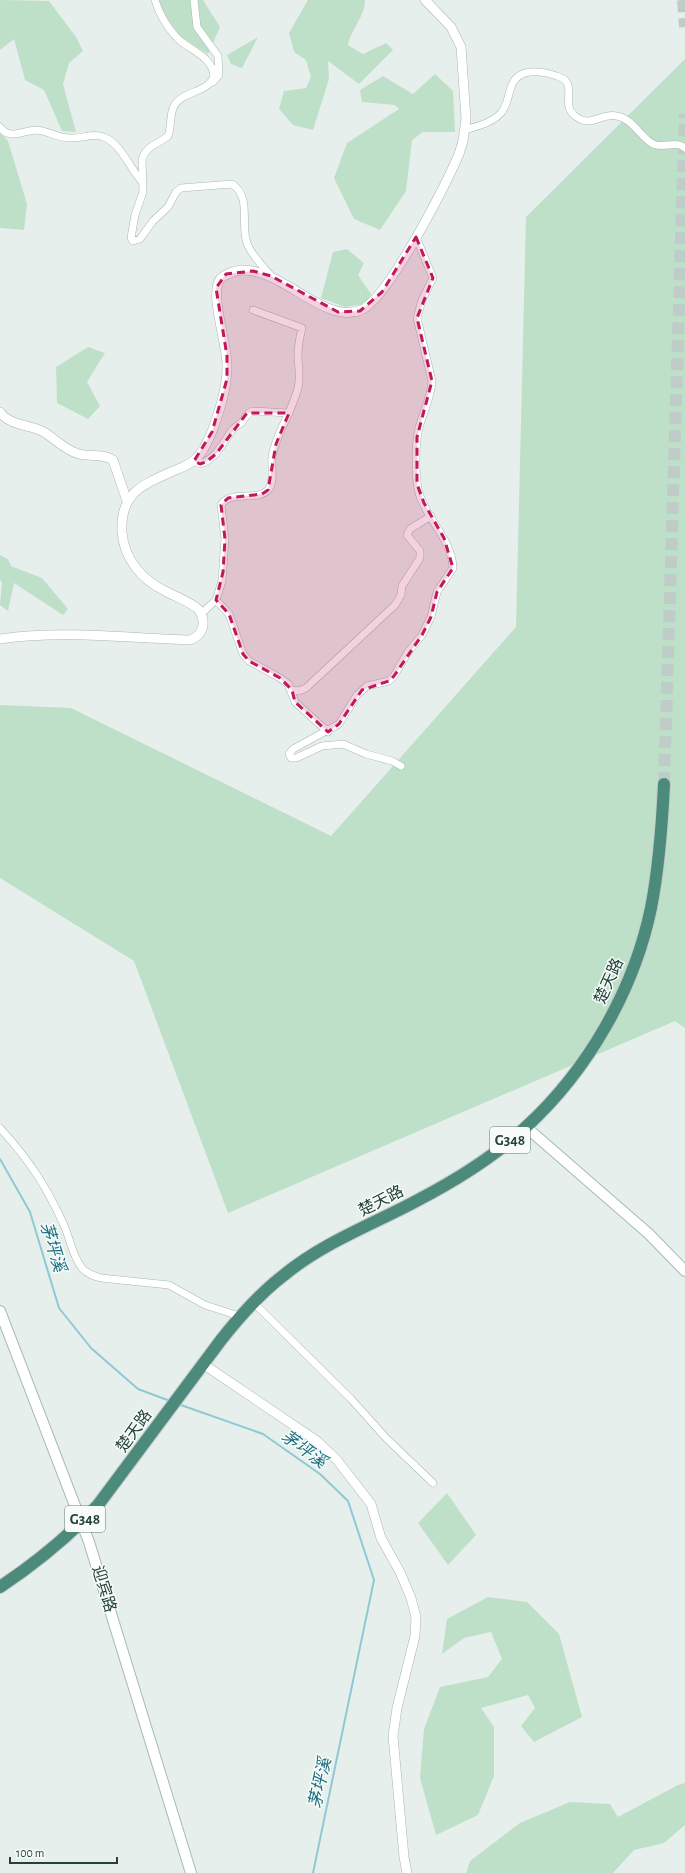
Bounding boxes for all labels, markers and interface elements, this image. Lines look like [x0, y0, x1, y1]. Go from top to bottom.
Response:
street label: 楚天路 [591, 955, 626, 1006]
road number: G348 [490, 1127, 530, 1153]
street label: 楚天路 [356, 1182, 406, 1219]
water label: 茅坪溪 [37, 1220, 70, 1276]
street label: 楚天路 [113, 1406, 155, 1455]
water label: 茅坪溪 [278, 1426, 332, 1472]
road number: G348 [65, 1506, 105, 1532]
street label: 迎宾路 [89, 1563, 120, 1614]
water label: 茅坪溪 [305, 1754, 334, 1810]
scale bar [10, 1839, 117, 1865]
text: 100 m [16, 1847, 44, 1859]

